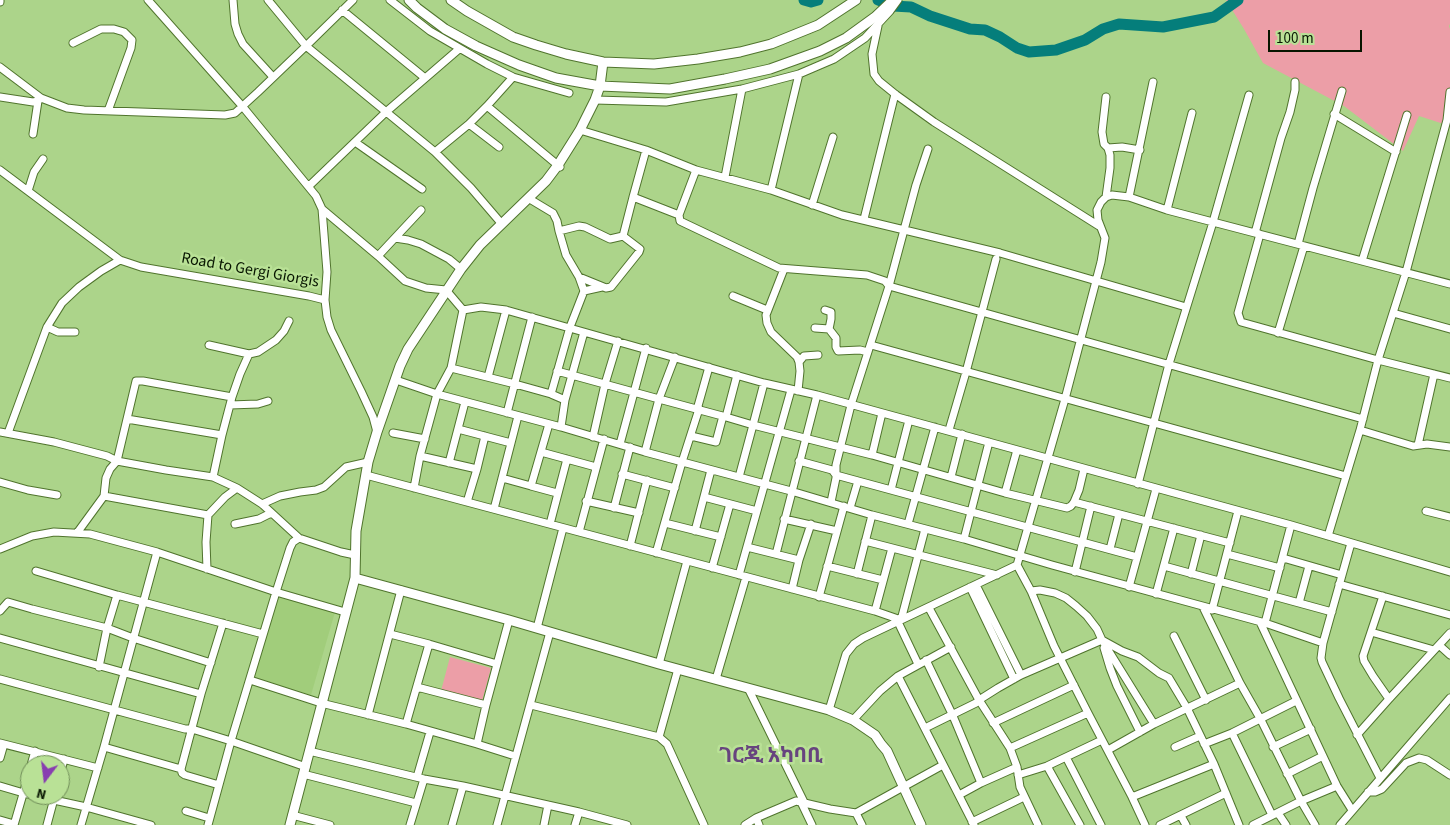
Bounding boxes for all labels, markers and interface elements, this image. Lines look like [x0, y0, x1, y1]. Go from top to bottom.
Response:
scale bar [1270, 20, 1364, 52]
text: 100 m [1276, 28, 1314, 49]
street label: Road to Gergi Giorgis [180, 249, 320, 293]
district label: ገርጂ አካባቢ [719, 744, 823, 770]
north arrow [20, 755, 70, 805]
text: N [34, 783, 48, 804]

